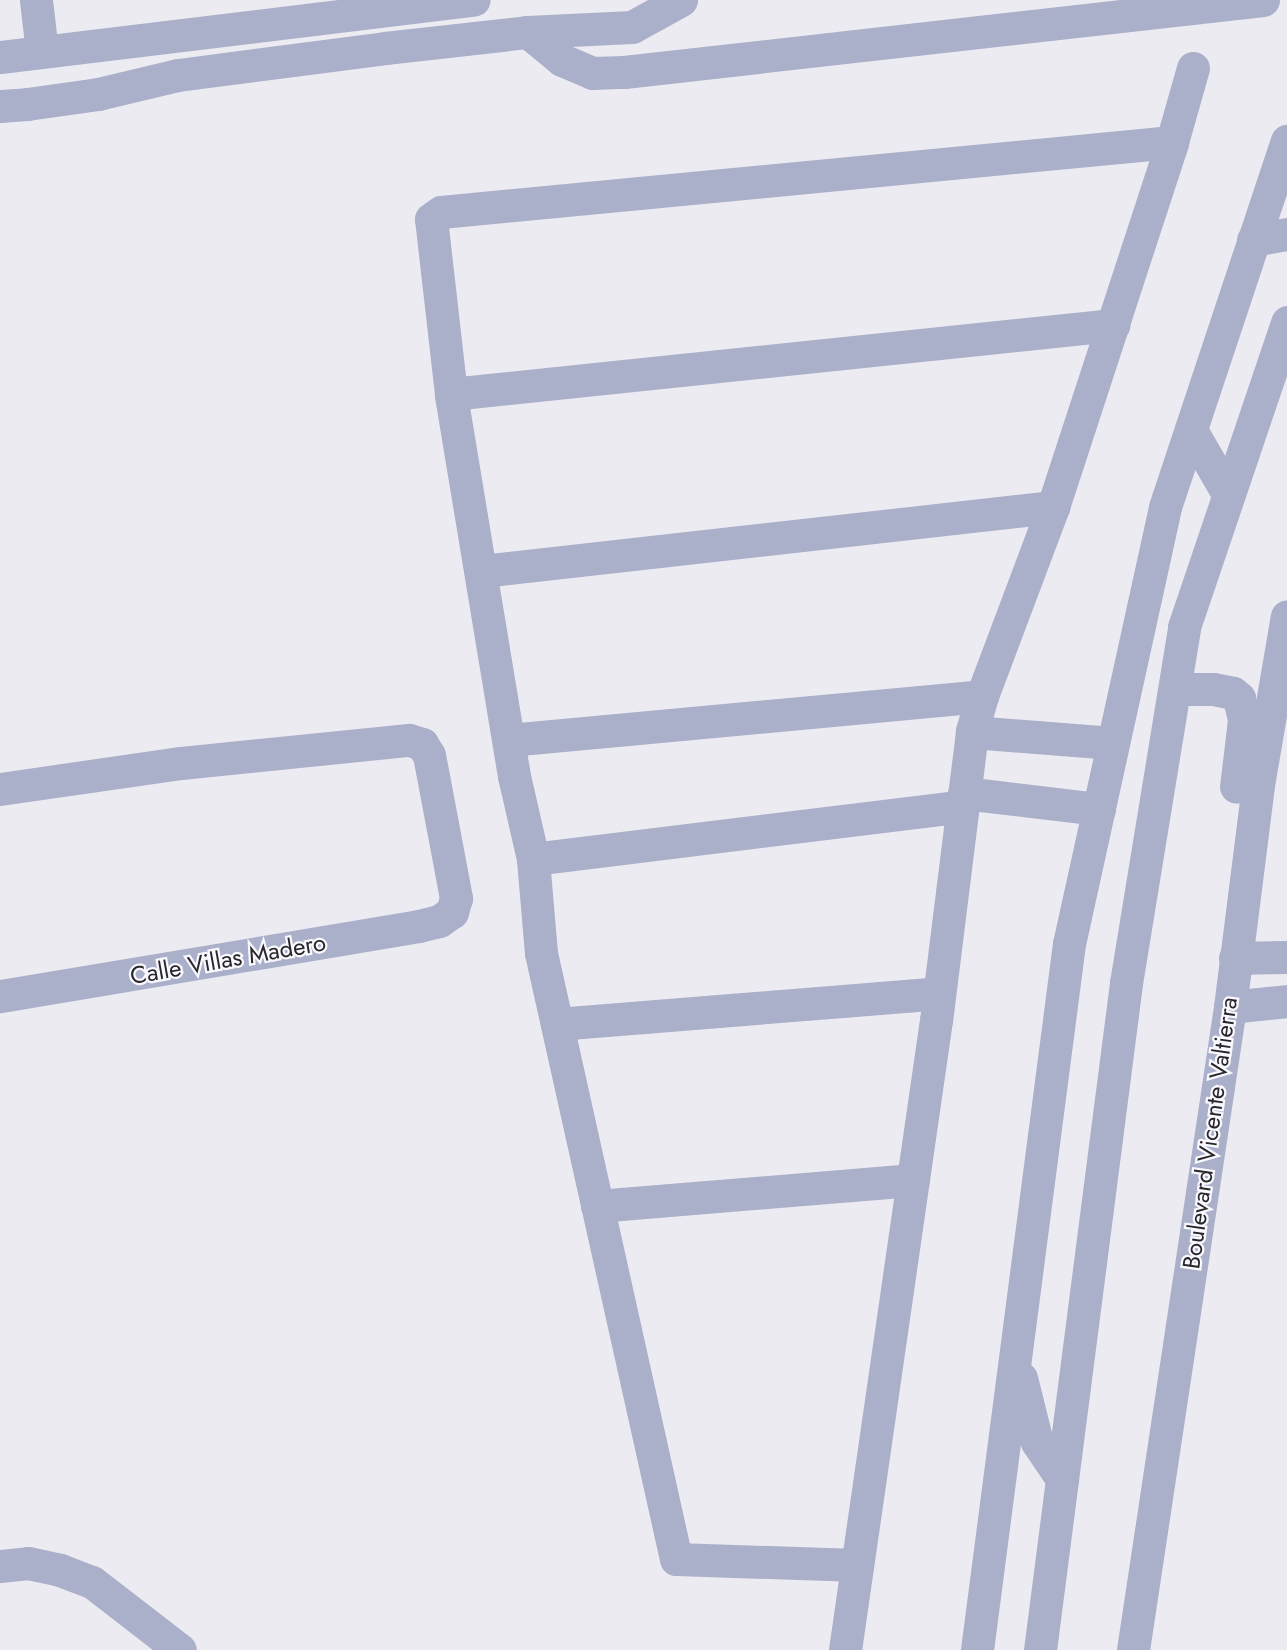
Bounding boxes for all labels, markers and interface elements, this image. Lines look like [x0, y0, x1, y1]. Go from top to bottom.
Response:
street label: Calle Villas Madero [128, 928, 328, 990]
street label: Boulevard Vicente Valtierra [1177, 995, 1243, 1271]

